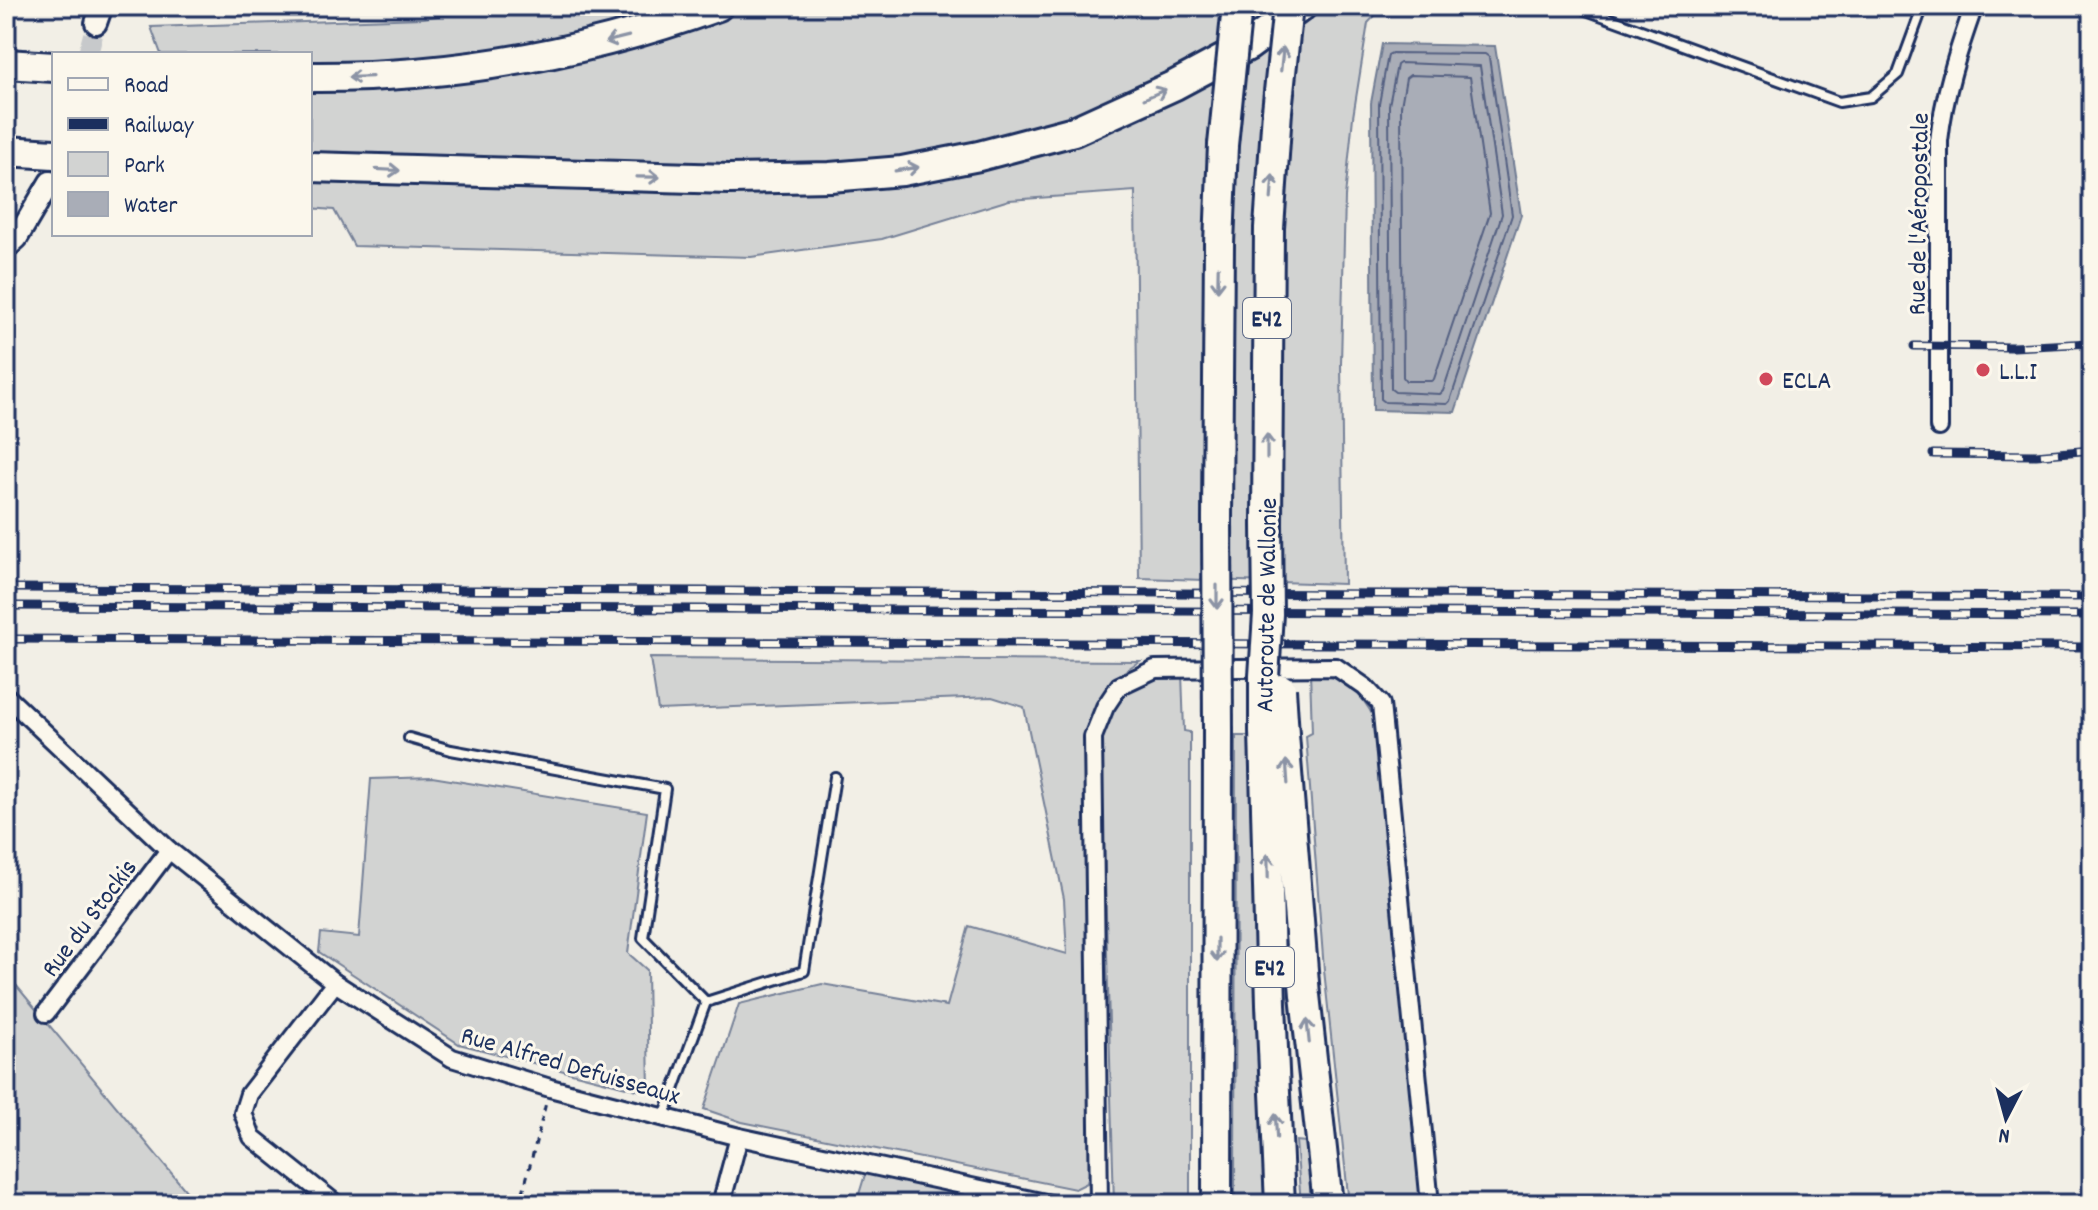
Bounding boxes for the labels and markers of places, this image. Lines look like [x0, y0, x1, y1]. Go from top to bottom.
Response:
place label: L.L.I [1999, 355, 2037, 392]
marker: L.L.I [1974, 361, 1992, 379]
place label: ECLA [1782, 364, 1831, 401]
marker: ECLA [1757, 370, 1775, 388]

